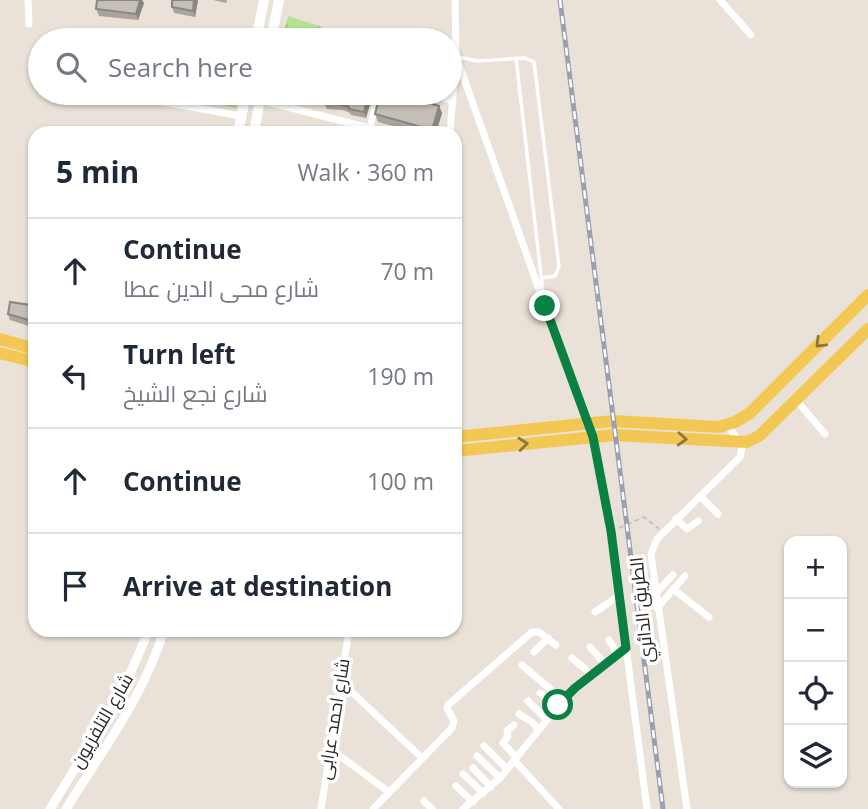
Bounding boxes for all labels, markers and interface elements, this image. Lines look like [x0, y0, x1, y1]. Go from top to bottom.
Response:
search box [28, 28, 462, 105]
icon: search [52, 48, 90, 86]
text: Search here [108, 49, 253, 85]
text: 5 min [56, 151, 139, 192]
text: Walk · 360 m [297, 156, 434, 188]
text: Continue [123, 231, 242, 267]
icon: ahead [56, 252, 94, 290]
text: 70 m [380, 255, 434, 287]
text: شارع محى الدين عطا [123, 272, 319, 304]
route end [529, 290, 560, 321]
one-way arrow [815, 335, 828, 348]
text: Turn left [123, 336, 235, 372]
icon: left [56, 357, 94, 395]
text: 190 m [367, 360, 434, 392]
text: شارع نجع الشيخ [123, 377, 268, 409]
one-way arrow [677, 431, 688, 446]
one-way arrow [517, 437, 529, 452]
icon: ahead [56, 462, 94, 500]
text: Continue [123, 463, 242, 499]
text: 100 m [367, 465, 434, 497]
map controls [784, 536, 847, 788]
button: + [784, 536, 847, 599]
street label: الطريق الدائري [624, 556, 661, 664]
icon: arrive [56, 567, 94, 605]
text: Arrive at destination [123, 568, 392, 604]
button: − [784, 599, 847, 662]
street label: شارع احمد عرابى [312, 656, 355, 781]
button: locate [784, 662, 847, 725]
street label: شارع التلفزيون [64, 669, 139, 773]
route start [542, 689, 573, 720]
button: layers [784, 725, 847, 788]

